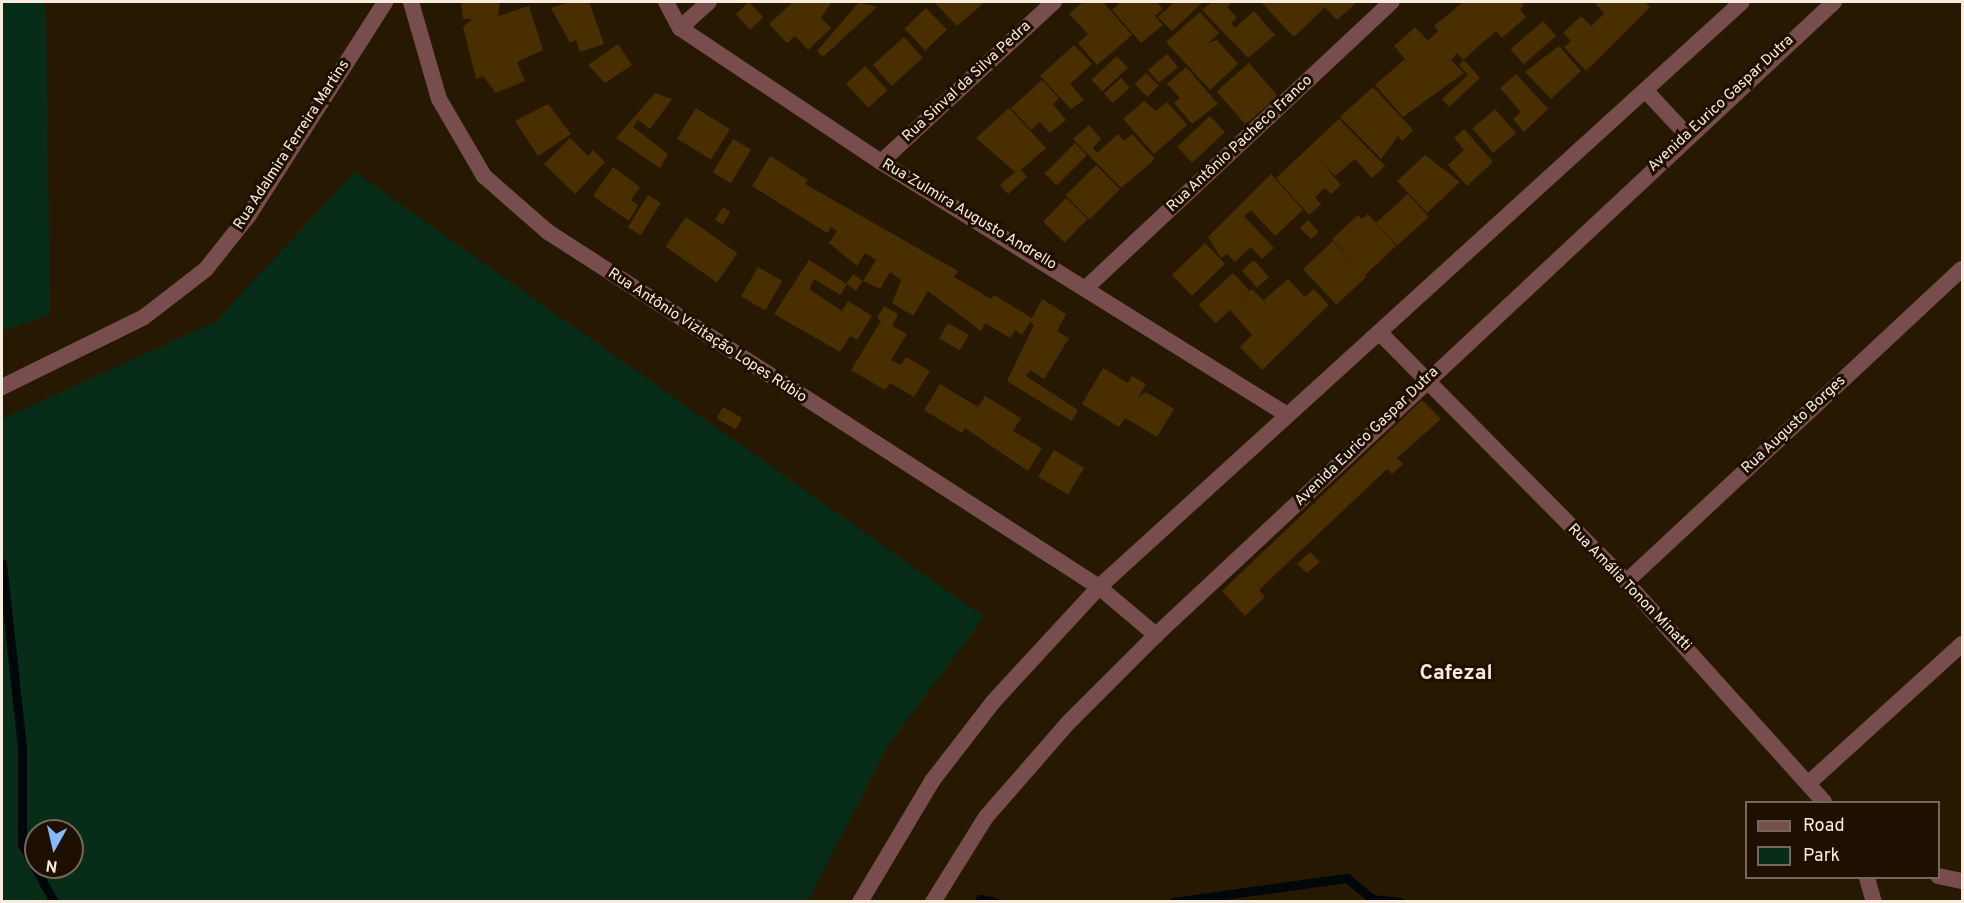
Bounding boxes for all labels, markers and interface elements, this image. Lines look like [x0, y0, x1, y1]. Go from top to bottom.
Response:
street label: Rua Sinval da Silva Pedra [899, 18, 1035, 146]
street label: Avenida Eurico Gaspar Dutra [1644, 32, 1798, 176]
street label: Rua Adalmira Ferreira Martins [230, 56, 354, 234]
street label: Rua Antônio Pacheco Franco [1163, 72, 1317, 216]
street label: Rua Zulmira Augusto Andrello [878, 155, 1060, 275]
street label: Rua Antônio Vizitação Lopes Rúbio [604, 265, 810, 407]
street label: Avenida Eurico Gaspar Dutra [1292, 364, 1442, 510]
street label: Rua Augusto Borges [1738, 372, 1850, 478]
street label: Rua Amália Tonon Minatti [1563, 520, 1695, 656]
district label: Cafezal [1420, 661, 1492, 687]
legend [1745, 801, 1940, 879]
text: Road [1803, 815, 1845, 838]
north arrow [24, 819, 84, 879]
text: Park [1803, 845, 1840, 868]
text: N [45, 854, 59, 876]

